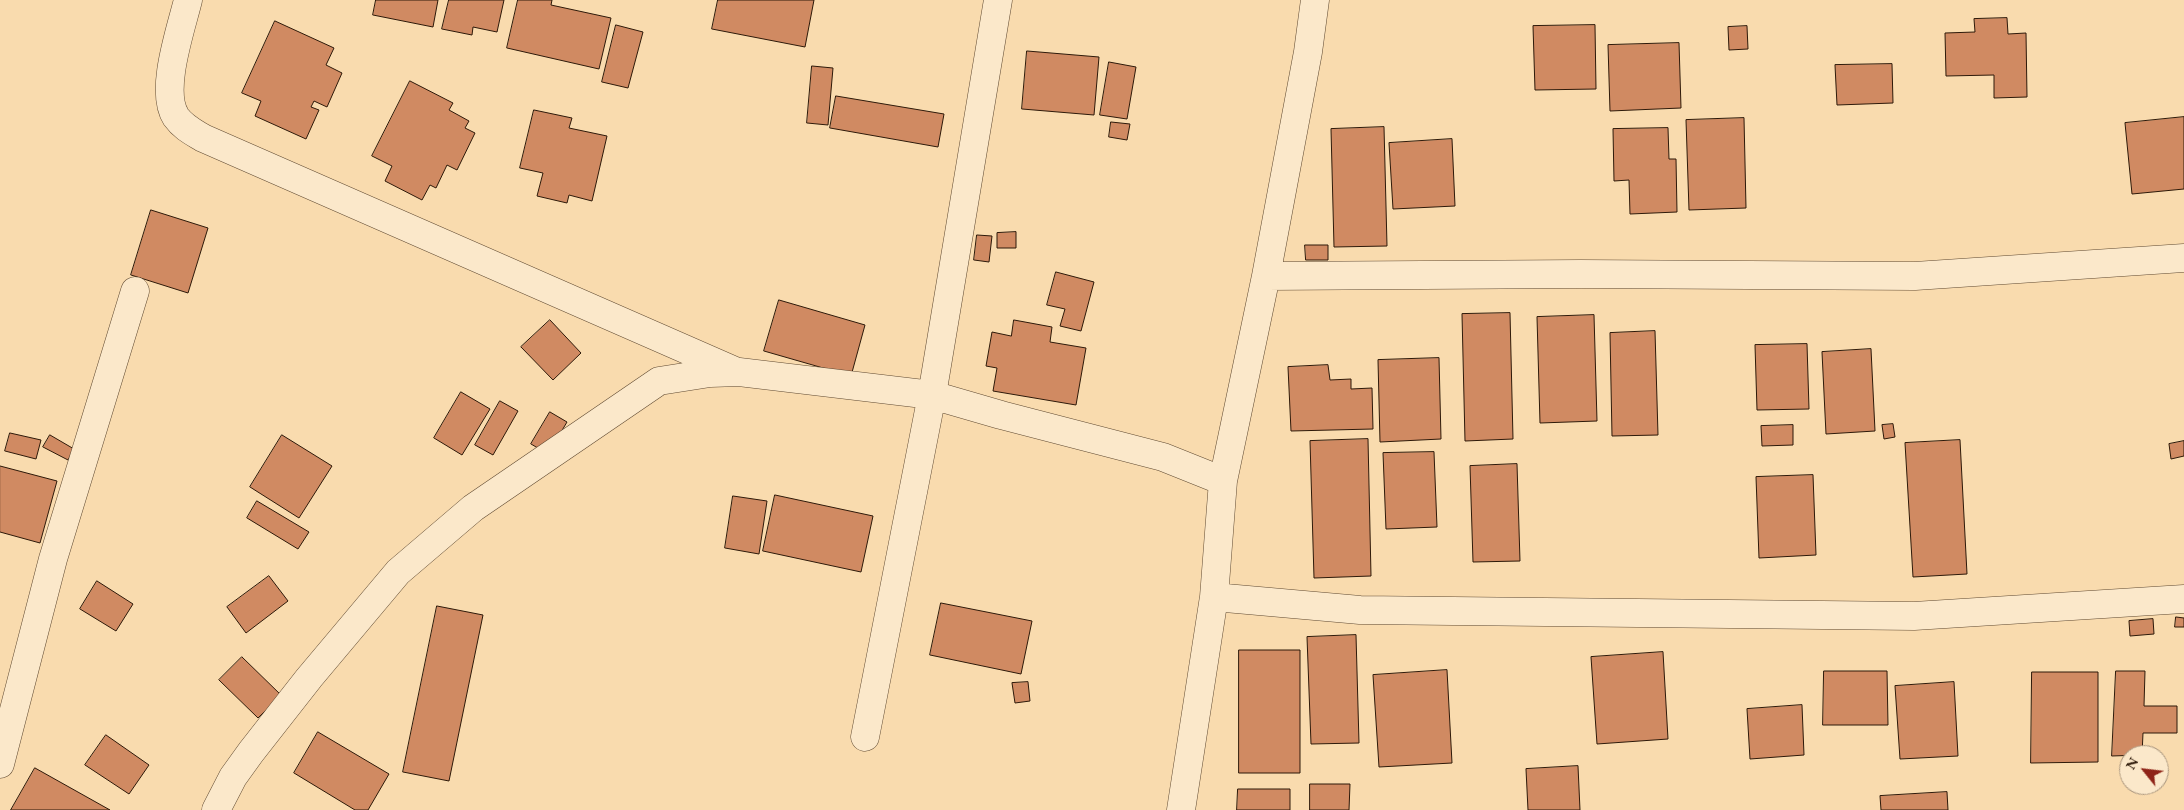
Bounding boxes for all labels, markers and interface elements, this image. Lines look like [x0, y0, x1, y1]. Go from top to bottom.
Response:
north arrow [2119, 745, 2169, 795]
text: N [2121, 754, 2142, 773]

